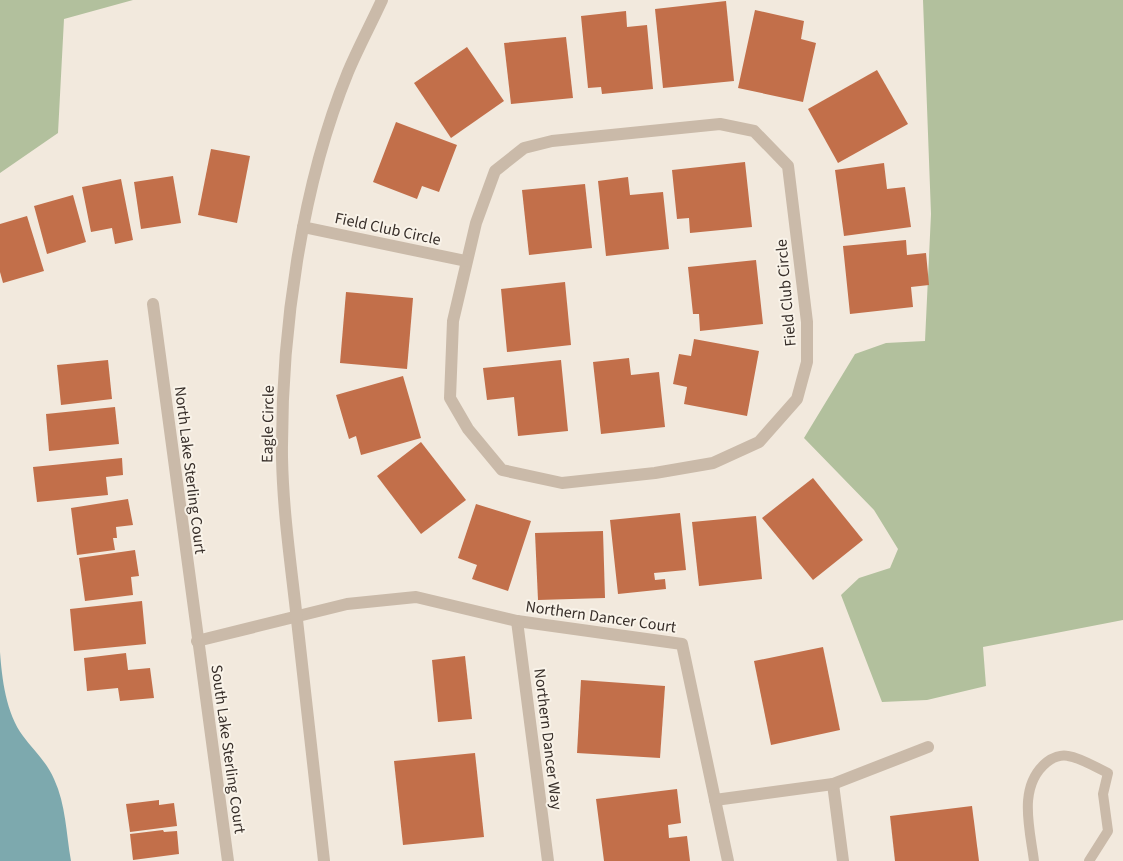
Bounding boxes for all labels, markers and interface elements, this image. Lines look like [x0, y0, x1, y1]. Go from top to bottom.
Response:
street label: Field Club Circle [333, 207, 443, 251]
street label: Field Club Circle [770, 238, 802, 348]
street label: North Lake Sterling Court [169, 385, 211, 556]
street label: Eagle Circle [256, 385, 280, 463]
street label: Northern Dancer Court [524, 596, 678, 639]
street label: South Lake Sterling Court [205, 663, 251, 836]
street label: Northern Dancer Way [528, 667, 568, 812]

